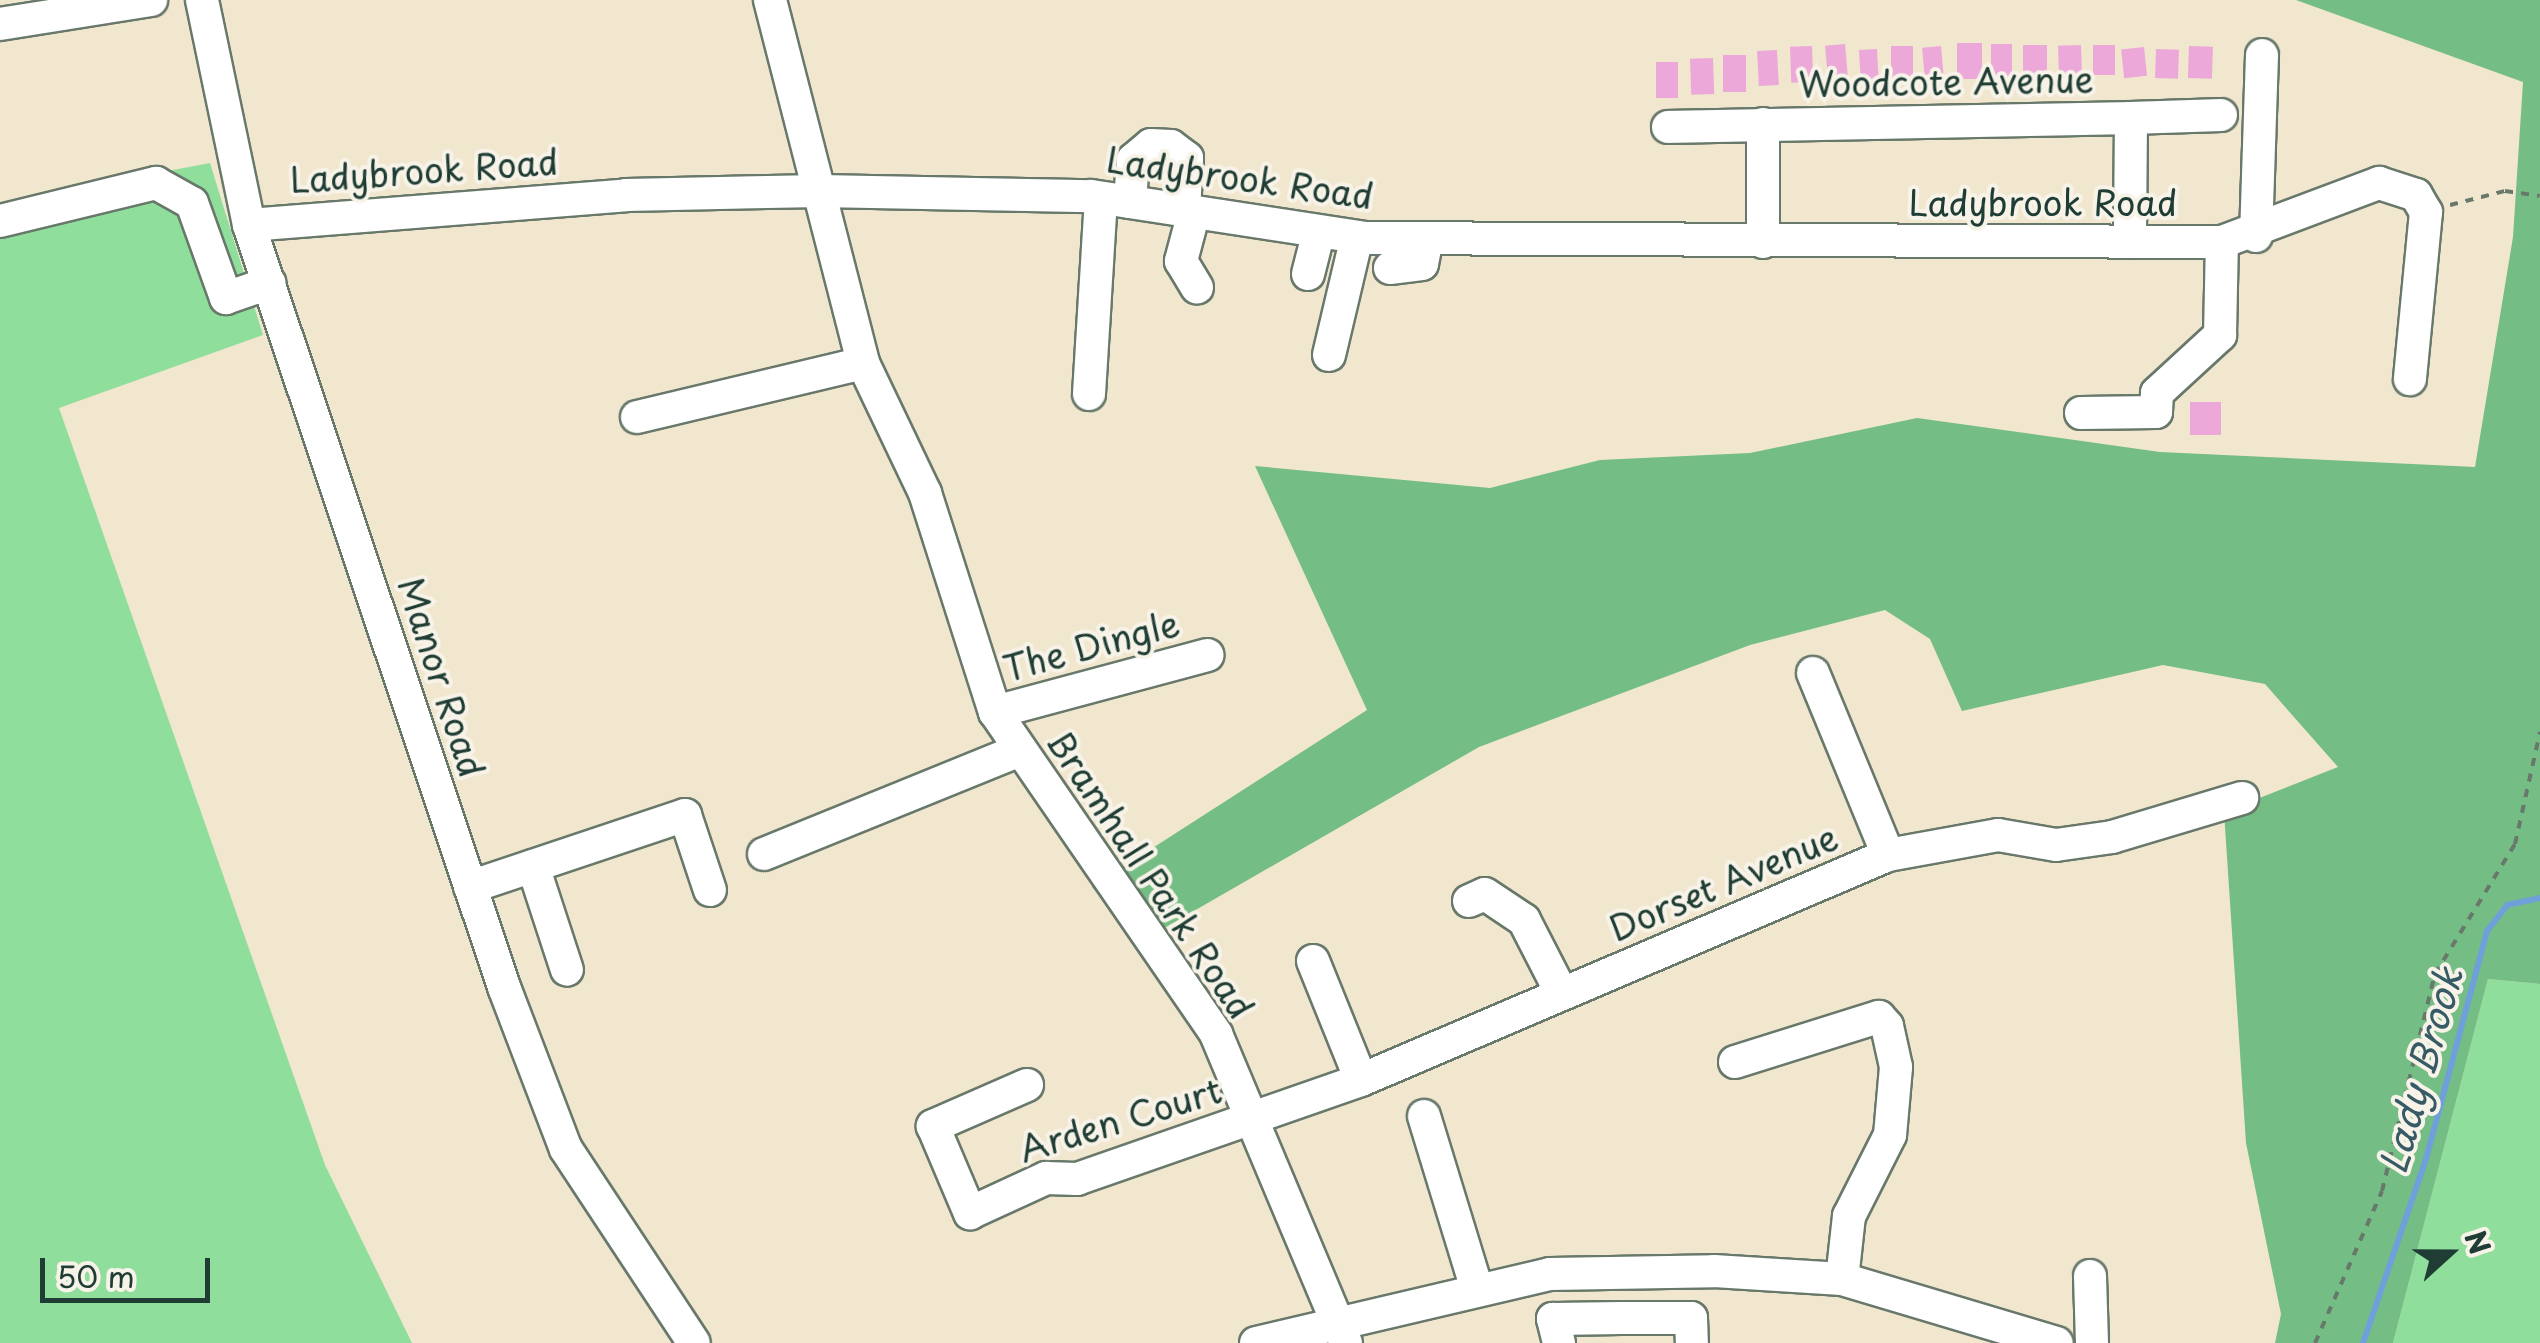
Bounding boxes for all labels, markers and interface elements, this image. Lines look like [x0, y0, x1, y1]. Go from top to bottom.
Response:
street label: Woodcote Avenue [1799, 57, 2093, 105]
street label: Ladybrook Road [1103, 137, 1377, 217]
street label: Ladybrook Road [288, 140, 560, 200]
street label: Ladybrook Road [1908, 181, 2178, 223]
street label: Manor Road [390, 572, 494, 782]
street label: The Dingle [998, 601, 1184, 689]
street label: Bramhall Park Road [1038, 721, 1264, 1027]
street label: Dorset Avenue [1602, 815, 1844, 949]
water label: Lady Brook [2369, 962, 2471, 1178]
street label: Arden Court [1013, 1068, 1227, 1170]
north arrow [2400, 1203, 2500, 1303]
text: N [2454, 1224, 2503, 1260]
scale bar [45, 1238, 215, 1300]
text: 50 m [57, 1253, 135, 1298]

